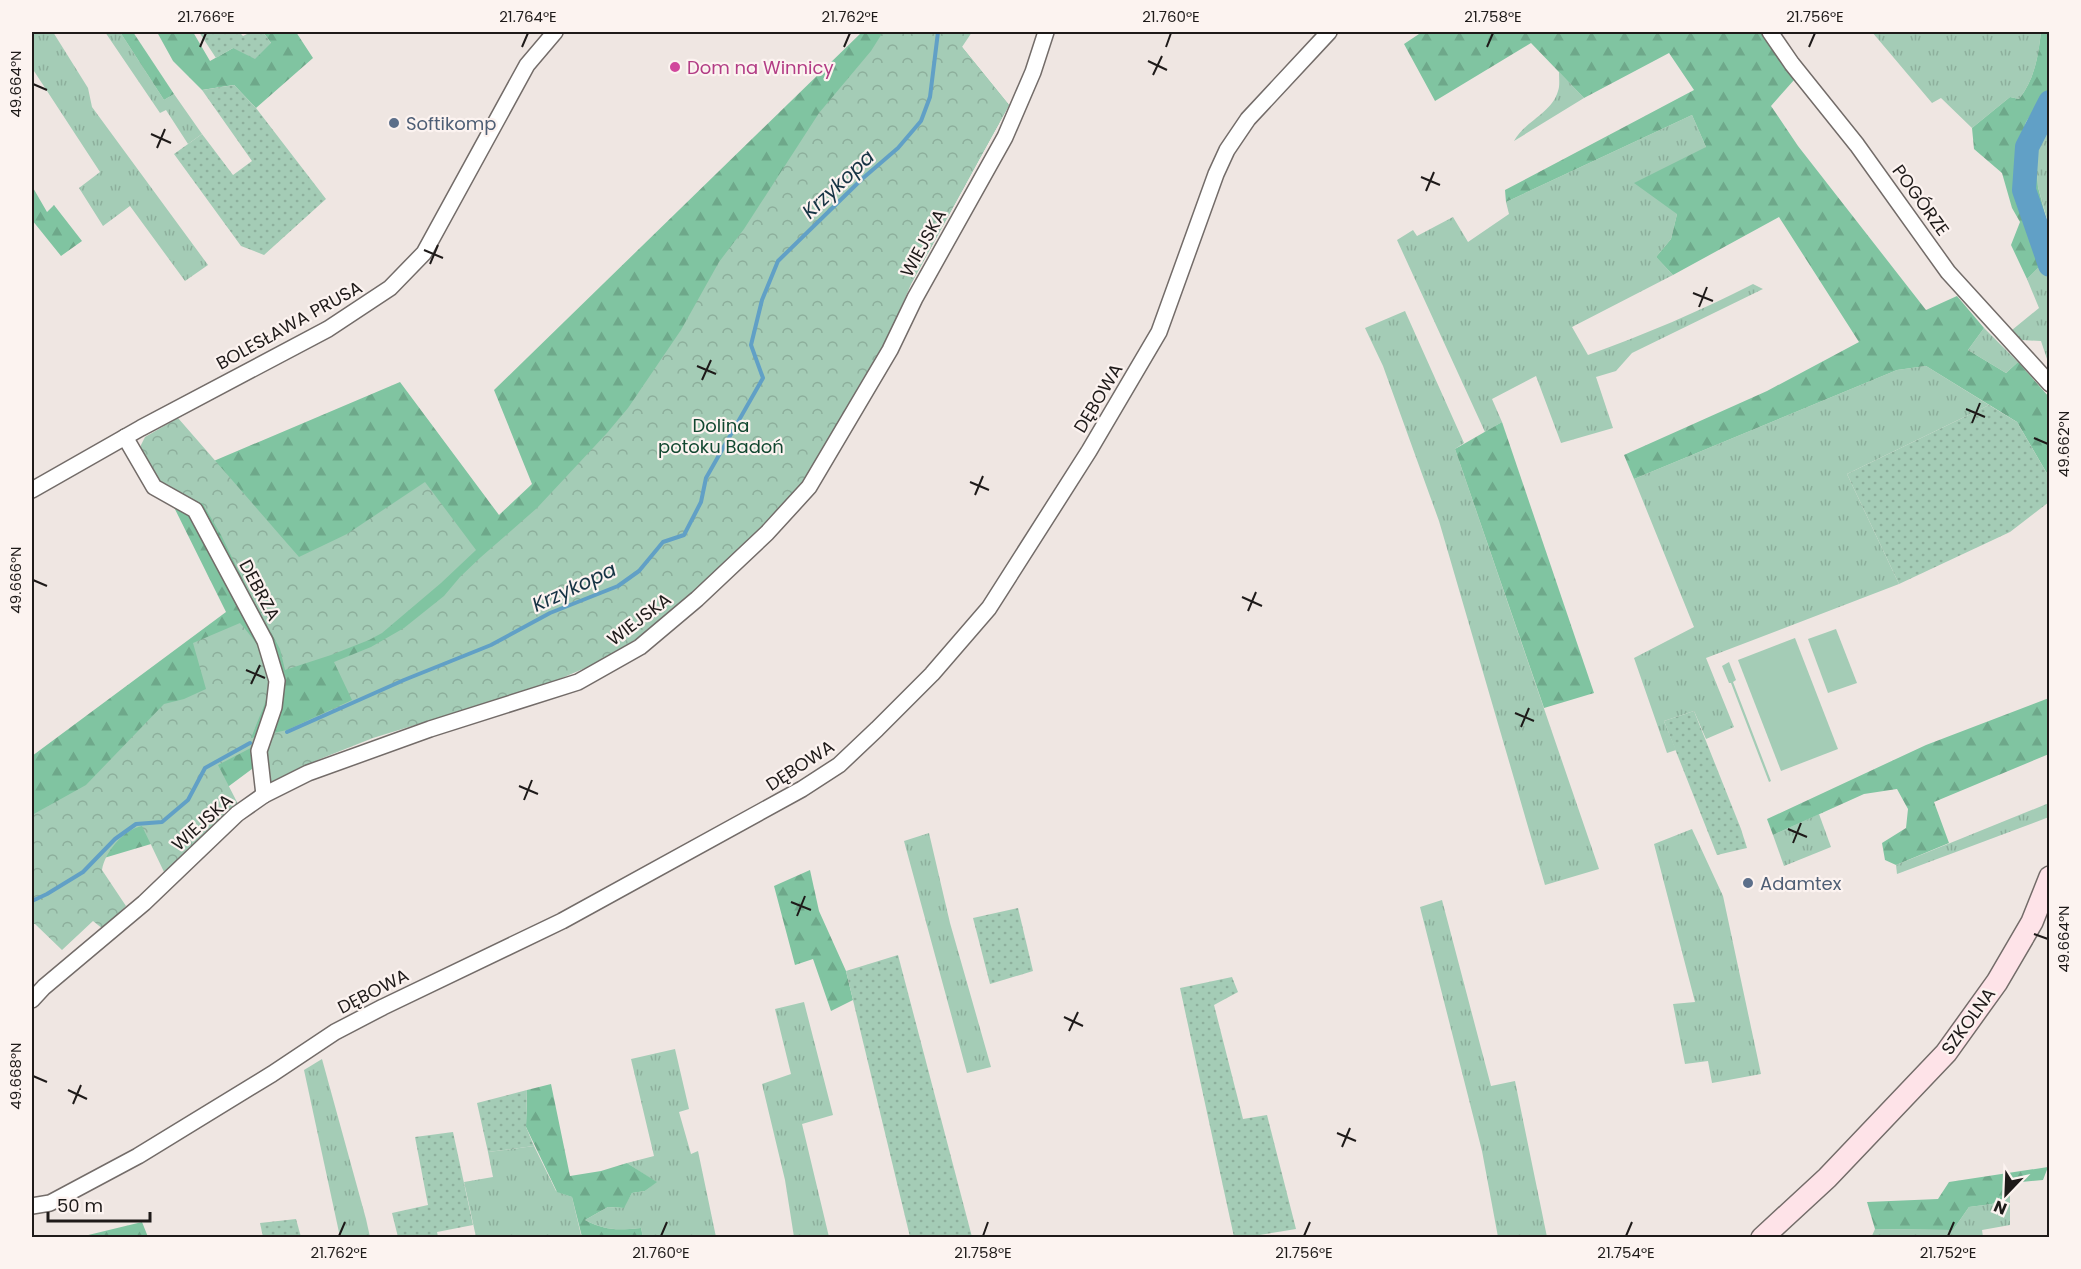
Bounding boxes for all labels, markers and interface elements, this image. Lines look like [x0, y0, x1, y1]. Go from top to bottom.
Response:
text: 21.766°E [177, 6, 235, 27]
text: 21.764°E [499, 6, 557, 27]
text: 21.762°E [822, 6, 878, 27]
text: 21.760°E [1142, 6, 1200, 27]
text: 21.758°E [1464, 6, 1522, 27]
text: 21.756°E [1786, 6, 1844, 27]
text: 49.664°N [5, 50, 26, 118]
place label: Dom na Winnicy [687, 55, 834, 80]
marker: Dom na Winnicy [668, 60, 682, 74]
place label: Softikomp [406, 111, 497, 136]
marker: Softikomp [387, 116, 401, 130]
water label: Krzykopa [796, 143, 880, 225]
street label: POGÓRZE [1887, 159, 1955, 241]
street label: WIEJSKA [894, 204, 952, 282]
street label: BOLESŁAWA PRUSA [211, 274, 367, 376]
street label: DĘBOWA [1067, 359, 1129, 437]
text: 49.662°N [2053, 411, 2074, 477]
park label: Dolina potoku Badoń [658, 413, 784, 459]
text: 49.666°N [5, 546, 26, 614]
street label: DEBRZA [234, 555, 286, 625]
water label: Krzykopa [527, 555, 621, 619]
street label: WIEJSKA [602, 587, 676, 651]
street label: DĘBOWA [761, 734, 839, 796]
street label: WIEJSKA [166, 788, 238, 856]
place label: Adamtex [1760, 871, 1842, 896]
marker: Adamtex [1741, 876, 1755, 890]
text: 49.664°N [2053, 905, 2074, 973]
street label: DĘBOWA [333, 962, 413, 1020]
street label: SZKOLNA [1935, 982, 2001, 1060]
text: 49.668°N [5, 1042, 26, 1110]
north arrow [1976, 1164, 2036, 1224]
scale bar [48, 1185, 150, 1223]
text: 50 m [57, 1193, 103, 1218]
text: N [1990, 1194, 2010, 1220]
text: 21.762°E [311, 1242, 367, 1263]
text: 21.760°E [632, 1242, 690, 1263]
text: 21.758°E [954, 1242, 1012, 1263]
text: 21.756°E [1275, 1242, 1333, 1263]
text: 21.754°E [1597, 1242, 1655, 1263]
text: 21.752°E [1920, 1242, 1976, 1263]

